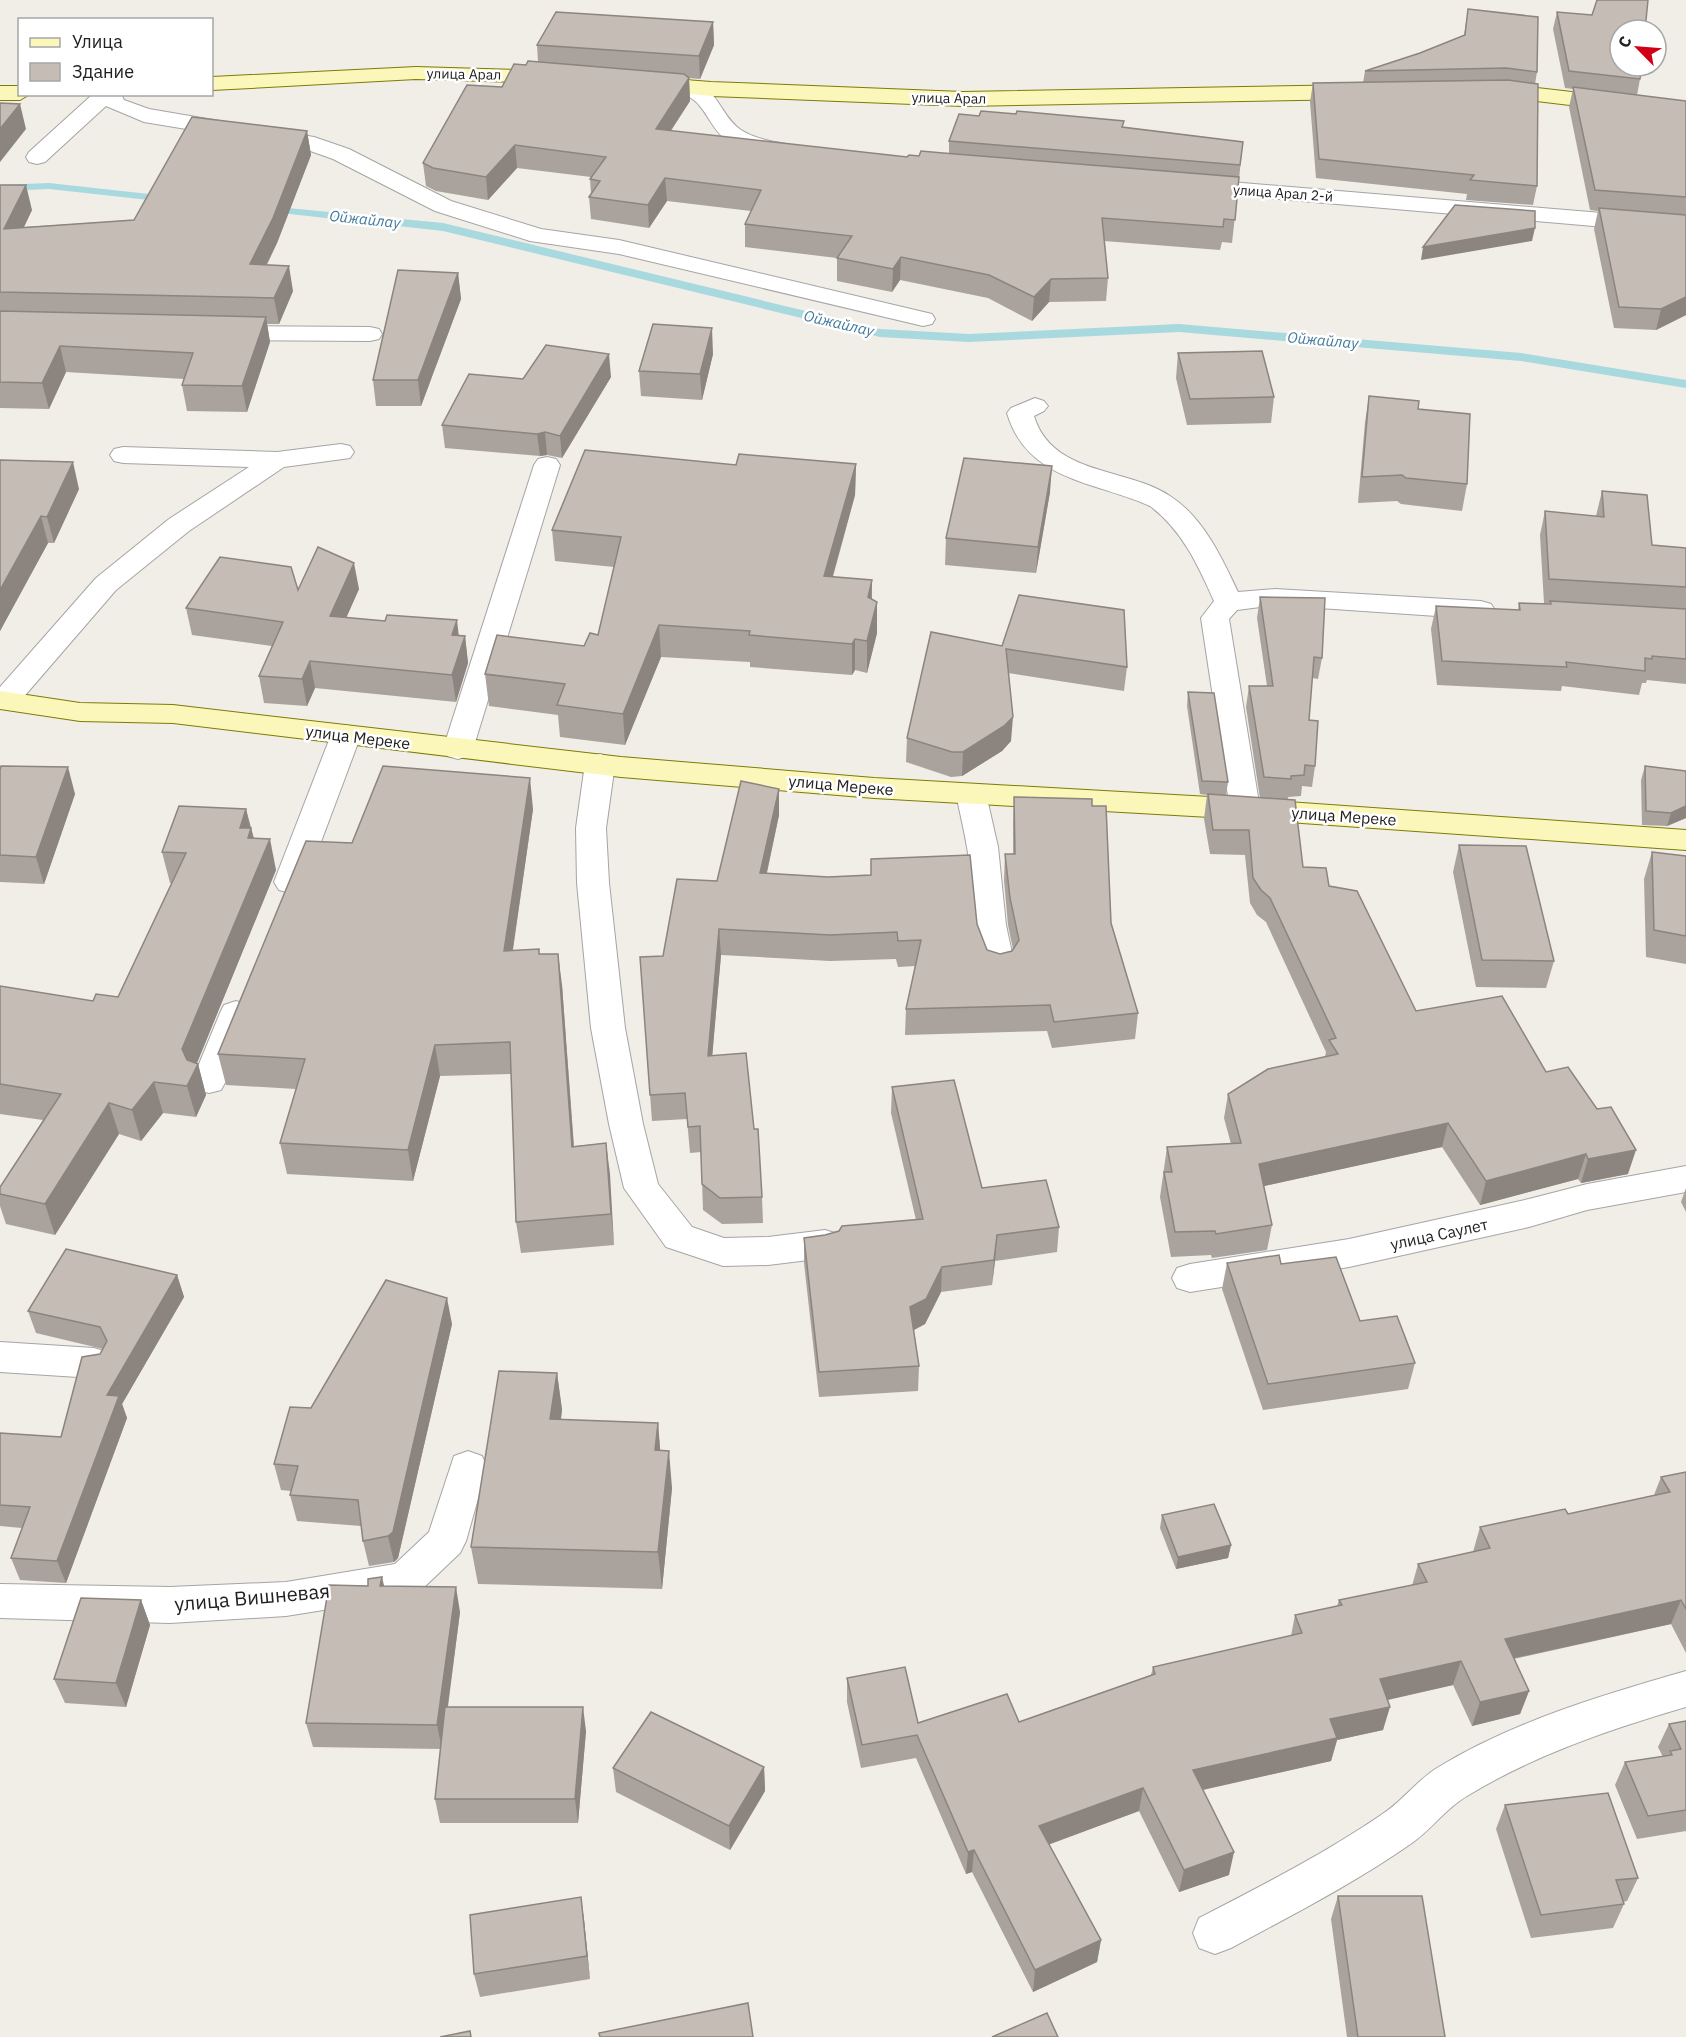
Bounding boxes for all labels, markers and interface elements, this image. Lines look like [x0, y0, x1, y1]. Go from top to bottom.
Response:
legend [18, 18, 213, 96]
north arrow [1608, 18, 1668, 78]
text: Улица [72, 30, 123, 53]
text: С [1613, 33, 1636, 51]
text: Здание [72, 60, 134, 83]
street label: улица Арал [426, 64, 502, 84]
street label: улица Арал [911, 88, 987, 108]
street label: улица Арал 2-й [1232, 181, 1334, 205]
water label: Ойжайлау [329, 206, 402, 232]
water label: Ойжайлау [802, 306, 877, 340]
water label: Ойжайлау [1287, 327, 1360, 353]
street label: улица Мереке [305, 721, 412, 753]
street label: улица Мереке [788, 770, 895, 800]
street label: улица Мереке [1291, 802, 1397, 830]
street label: улица Саулет [1388, 1214, 1490, 1254]
street label: улица Вишневая [173, 1577, 331, 1617]

